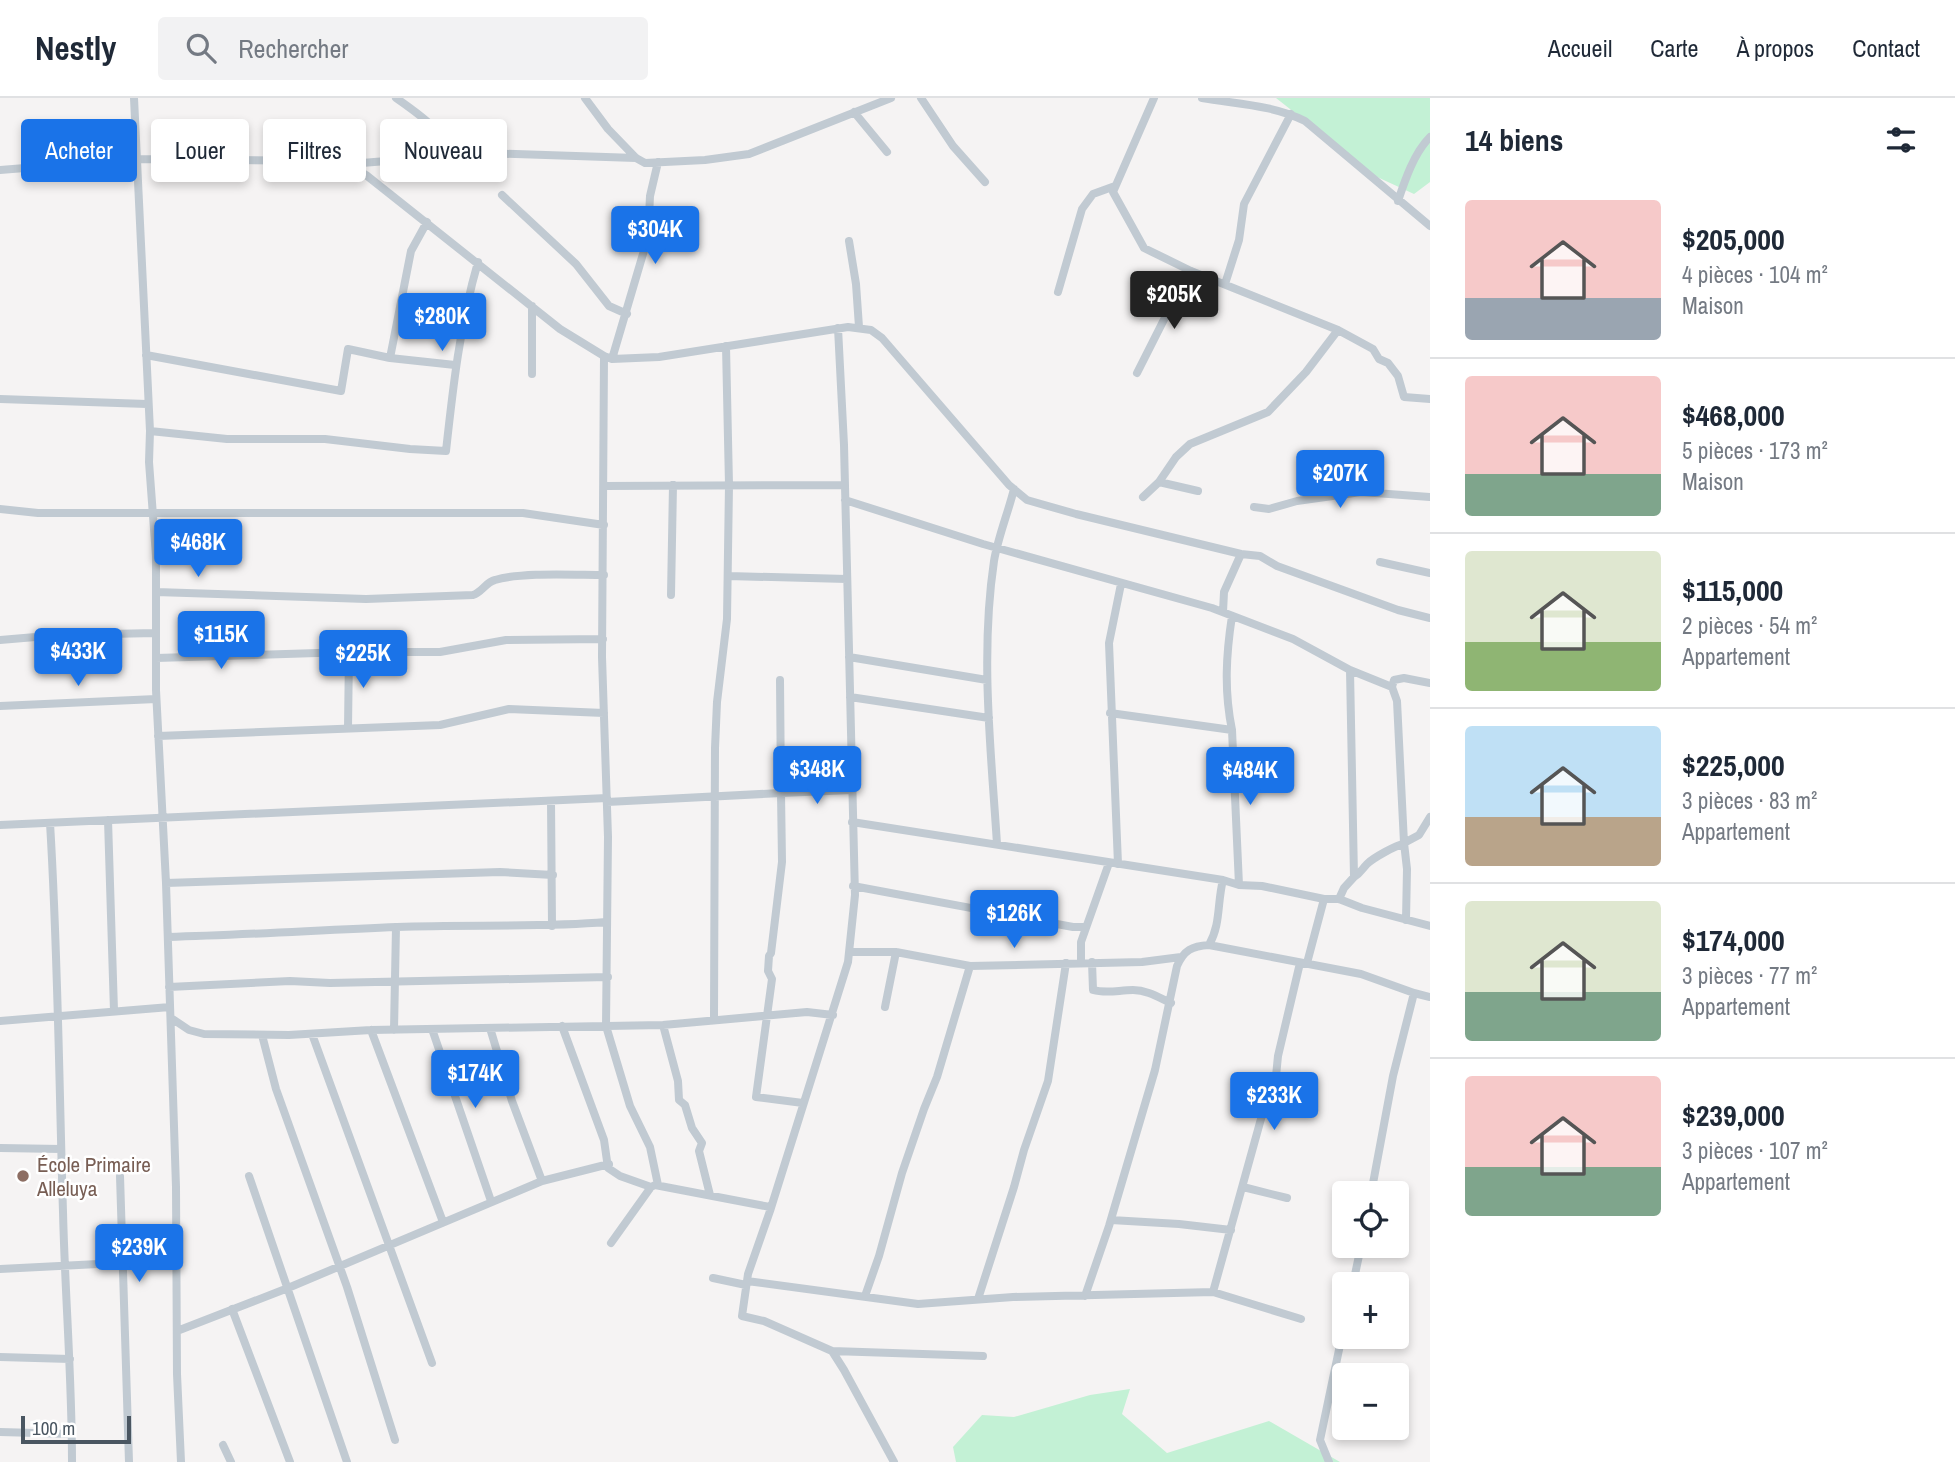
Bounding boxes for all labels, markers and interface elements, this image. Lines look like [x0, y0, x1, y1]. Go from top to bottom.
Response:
search box [158, 17, 648, 80]
text: Nestly [35, 26, 116, 70]
icon: search [182, 29, 220, 67]
text: Rechercher [238, 31, 348, 66]
text: Accueil [1548, 32, 1612, 64]
text: Carte [1650, 32, 1698, 64]
text: À propos [1736, 32, 1814, 64]
text: Contact [1852, 32, 1920, 64]
chip: Acheter [21, 119, 137, 182]
chip: Louer [151, 119, 249, 182]
chip: Filtres [263, 119, 366, 182]
chip: Nouveau [380, 119, 507, 182]
text: 14 biens [1465, 120, 1563, 160]
icon: filters [1882, 121, 1920, 159]
pin: $304K [606, 206, 704, 266]
text: $304K [627, 213, 683, 244]
text: $205,000 [1682, 219, 1785, 259]
icon: home [1521, 228, 1605, 312]
text: 4 pièces · 104 m² [1682, 259, 1828, 290]
pin: $205K [1125, 272, 1223, 331]
text: $205K [1146, 278, 1202, 309]
text: Maison [1682, 290, 1744, 321]
pin: $280K [393, 294, 491, 353]
text: $280K [414, 300, 470, 331]
text: $468,000 [1682, 395, 1785, 435]
icon: home [1521, 404, 1605, 488]
text: 5 pièces · 173 m² [1682, 435, 1828, 466]
pin: $207K [1291, 450, 1389, 510]
text: $207K [1312, 457, 1368, 488]
text: Maison [1682, 466, 1744, 497]
pin: $468K [149, 519, 247, 579]
text: $468K [170, 526, 226, 557]
text: $115,000 [1682, 570, 1783, 610]
icon: home [1521, 579, 1605, 663]
text: 2 pièces · 54 m² [1682, 610, 1817, 641]
pin: $115K [172, 612, 270, 671]
text: $115K [194, 618, 248, 649]
pin: $433K [29, 628, 127, 688]
pin: $225K [314, 630, 412, 690]
text: $433K [50, 635, 106, 666]
text: $225K [335, 637, 391, 668]
text: Appartement [1682, 641, 1790, 672]
text: $225,000 [1682, 745, 1785, 785]
pin: $348K [768, 746, 866, 806]
pin: $484K [1201, 748, 1299, 807]
text: $348K [789, 753, 845, 784]
text: $484K [1222, 754, 1278, 785]
icon: home [1521, 754, 1605, 838]
text: 3 pièces · 83 m² [1682, 785, 1817, 816]
text: Appartement [1682, 816, 1790, 847]
pin: $126K [965, 890, 1063, 950]
text: $126K [986, 897, 1042, 928]
text: $174,000 [1682, 920, 1785, 960]
icon: home [1521, 929, 1605, 1013]
text: 3 pièces · 77 m² [1682, 960, 1817, 991]
text: Appartement [1682, 991, 1790, 1022]
pin: $174K [426, 1051, 524, 1110]
text: $174K [447, 1057, 503, 1088]
pin: $233K [1225, 1072, 1323, 1132]
text: $233K [1246, 1079, 1302, 1110]
text: $239,000 [1682, 1095, 1785, 1135]
icon: home [1521, 1104, 1605, 1188]
text: 3 pièces · 107 m² [1682, 1135, 1828, 1166]
place label: École Primaire Alleluya [36, 1150, 151, 1203]
text: Appartement [1682, 1166, 1790, 1197]
marker: École Primaire Alleluya [15, 1168, 31, 1184]
map controls [1332, 1181, 1409, 1440]
button: locate [1332, 1181, 1409, 1258]
pin: $239K [90, 1224, 188, 1284]
text: $239K [111, 1231, 167, 1262]
button: + [1332, 1272, 1409, 1349]
button: − [1332, 1363, 1409, 1440]
scale bar [21, 1413, 131, 1445]
text: 100 m [32, 1415, 75, 1441]

